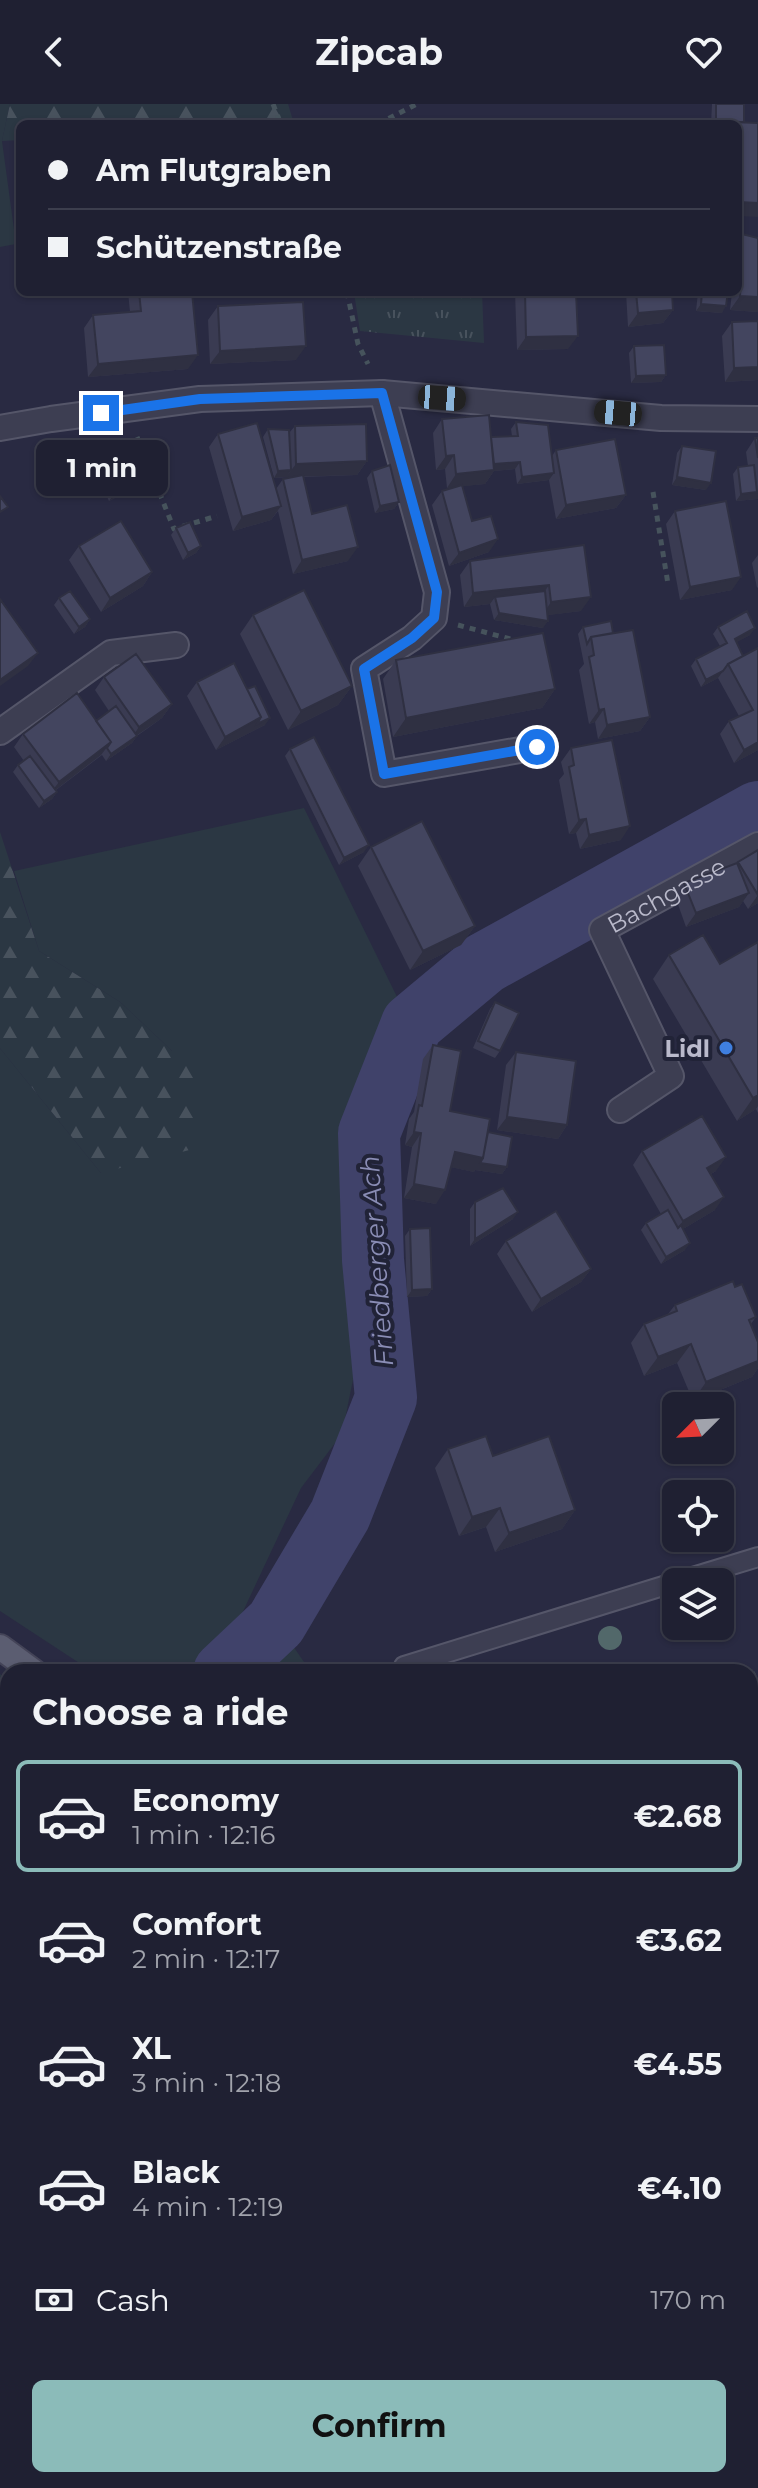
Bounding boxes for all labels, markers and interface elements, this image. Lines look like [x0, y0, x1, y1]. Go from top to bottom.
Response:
icon: back [32, 30, 76, 74]
text: Zipcab [315, 30, 443, 74]
icon: heart [682, 30, 726, 74]
text: Am Flutgraben [96, 152, 332, 189]
text: Schützenstraße [96, 229, 342, 266]
car [417, 384, 467, 412]
route end [83, 395, 119, 431]
car [593, 399, 643, 427]
callout: 1 min [35, 441, 167, 497]
text: 1 min [67, 452, 137, 484]
route start [519, 729, 555, 765]
street label: Bachgasse [602, 851, 730, 939]
place label: Lidl [664, 1034, 710, 1063]
marker: Lidl [717, 1039, 735, 1057]
water label: Friedberger Ach [354, 1154, 400, 1368]
north arrow [662, 1392, 734, 1464]
map controls [662, 1392, 734, 1640]
button: locate [662, 1480, 734, 1552]
button: layers [662, 1568, 734, 1640]
text: Choose a ride [32, 1690, 289, 1734]
icon: car [36, 1780, 108, 1852]
text: Economy [132, 1782, 279, 1819]
text: €2.68 [633, 1798, 722, 1835]
text: 1 min · 12:16 [132, 1819, 275, 1851]
icon: car [36, 1904, 108, 1976]
text: Comfort [132, 1906, 262, 1943]
text: €3.62 [636, 1922, 722, 1959]
text: 2 min · 12:17 [132, 1943, 280, 1975]
icon: car [36, 2028, 108, 2100]
text: XL [132, 2030, 171, 2067]
text: €4.55 [633, 2046, 722, 2083]
text: 3 min · 12:18 [132, 2067, 281, 2099]
icon: car [36, 2152, 108, 2224]
text: Black [132, 2154, 220, 2191]
text: €4.10 [637, 2170, 722, 2207]
text: 4 min · 12:19 [132, 2191, 283, 2223]
icon: cash [32, 2278, 76, 2322]
text: Cash [96, 2282, 170, 2319]
text: 170 m [650, 2284, 726, 2316]
button: Confirm [32, 2380, 726, 2472]

